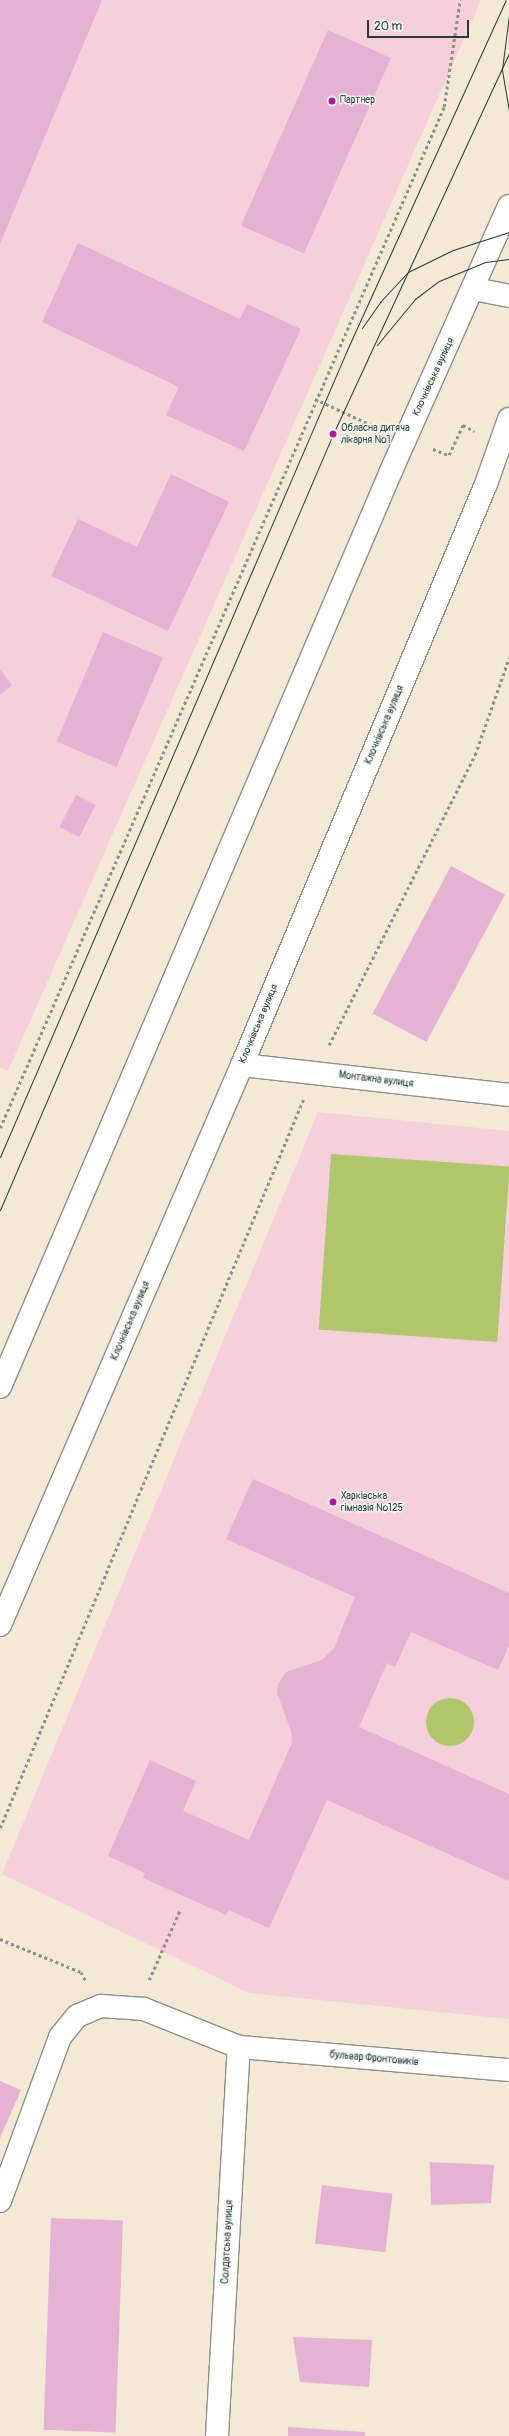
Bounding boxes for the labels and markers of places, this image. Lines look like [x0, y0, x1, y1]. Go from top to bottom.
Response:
place label: Партнер [340, 95, 375, 107]
marker: Партнер [327, 96, 337, 106]
place label: Обласна дитяча лікарня №1 [341, 422, 410, 446]
marker: Обласна дитяча лікарня №1 [328, 429, 338, 439]
place label: Харківська гімназія №125 [341, 1490, 403, 1514]
marker: Харківська гімназія №125 [328, 1497, 338, 1507]

